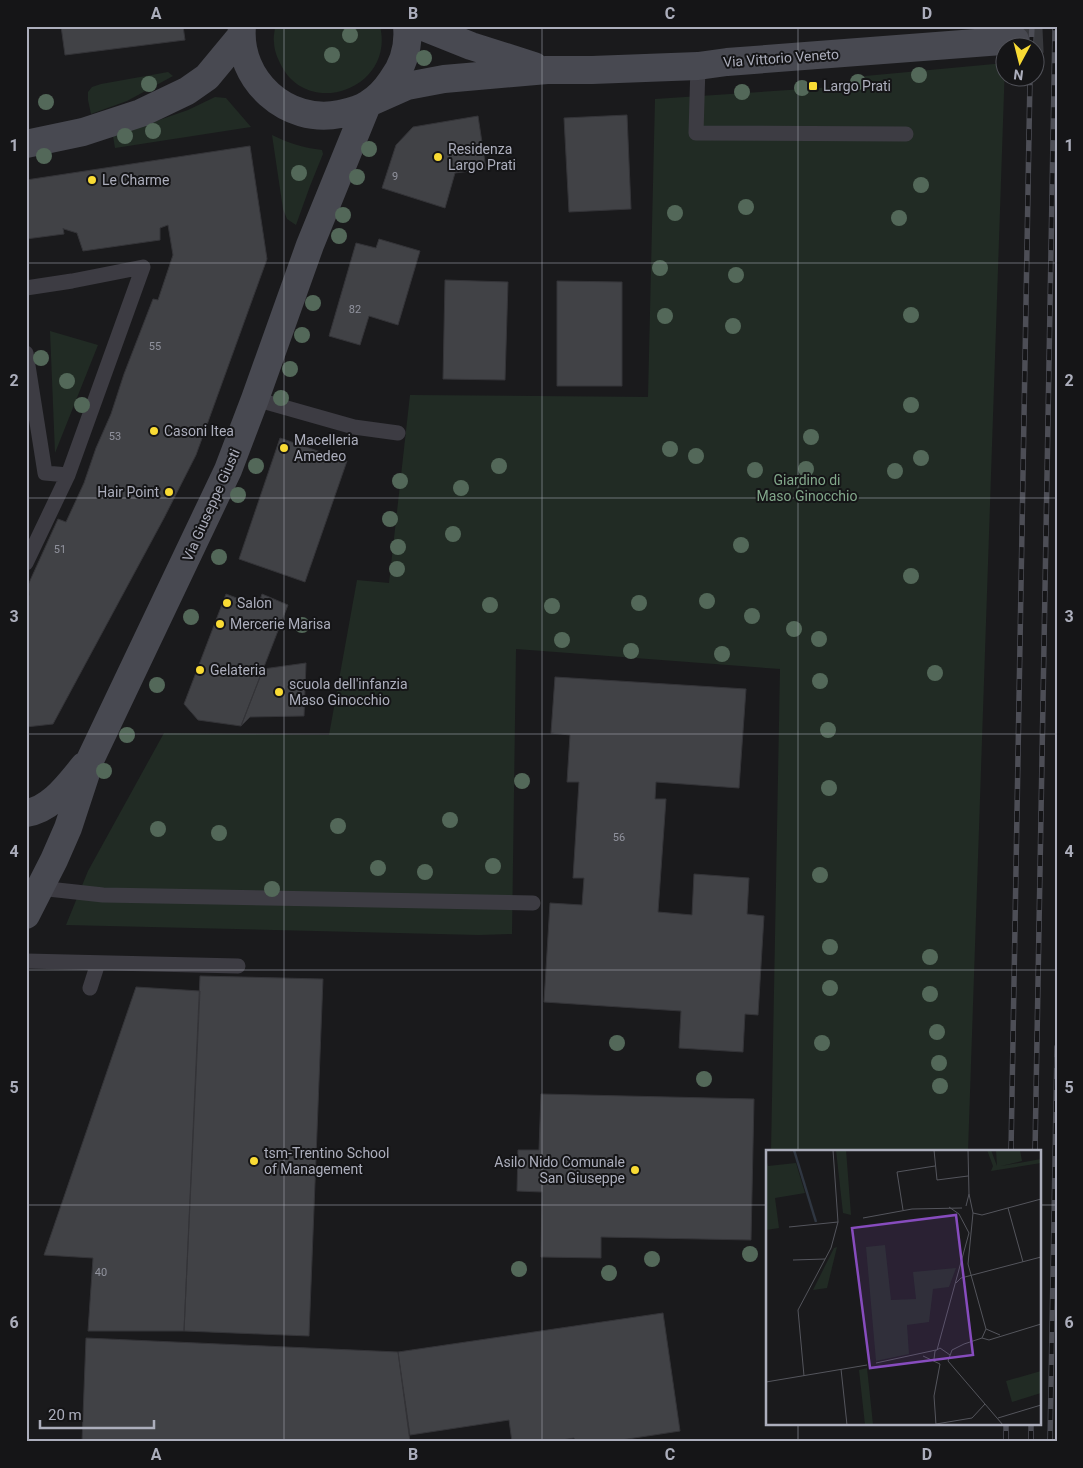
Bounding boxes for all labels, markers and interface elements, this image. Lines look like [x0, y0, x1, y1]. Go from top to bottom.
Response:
text: A [151, 4, 162, 23]
text: B [408, 4, 418, 23]
text: C [665, 4, 675, 23]
text: D [922, 4, 932, 23]
north arrow [996, 38, 1046, 88]
street label: Via Vittorio Veneto [723, 46, 839, 70]
text: N [1013, 66, 1024, 83]
place label: Largo Prati [823, 78, 891, 94]
marker: Largo Prati [807, 80, 819, 92]
text: 1 [9, 136, 19, 155]
text: 1 [1064, 136, 1074, 155]
place label: Residenza Largo Prati [448, 141, 516, 173]
marker: Residenza Largo Prati [432, 151, 444, 163]
house number: 9 [392, 170, 398, 183]
place label: Le Charme [102, 172, 169, 188]
marker: Le Charme [86, 174, 98, 186]
house number: 82 [349, 303, 361, 316]
house number: 55 [149, 340, 161, 353]
text: 2 [9, 371, 19, 390]
text: 2 [1064, 371, 1074, 390]
place label: Casoni Itea [164, 423, 234, 439]
marker: Casoni Itea [148, 425, 160, 437]
house number: 53 [109, 430, 121, 443]
place label: Macelleria Amedeo [294, 432, 359, 464]
marker: Macelleria Amedeo [278, 442, 290, 454]
street label: Via Giuseppe Giusti [179, 446, 243, 564]
park label: Giardino di Maso Ginocchio [757, 472, 857, 504]
place label: Hair Point [97, 484, 159, 500]
marker: Hair Point [163, 486, 175, 498]
house number: 51 [54, 543, 66, 556]
place label: Salon [237, 595, 272, 611]
marker: Salon [221, 597, 233, 609]
text: 3 [9, 607, 19, 626]
text: 3 [1064, 607, 1074, 626]
place label: Mercerie Marisa [230, 616, 331, 632]
marker: Mercerie Marisa [214, 618, 226, 630]
place label: Gelateria [210, 662, 266, 678]
marker: Gelateria [194, 664, 206, 676]
place label: scuola dell'infanzia Maso Ginocchio [289, 676, 408, 708]
marker: scuola dell'infanzia Maso Ginocchio [273, 686, 285, 698]
house number: 56 [613, 831, 625, 844]
text: 4 [9, 842, 19, 861]
text: 4 [1064, 842, 1074, 861]
text: 5 [9, 1078, 19, 1097]
text: 5 [1064, 1078, 1074, 1097]
place label: tsm-Trentino School of Management [264, 1145, 389, 1177]
inset map [766, 1150, 1040, 1426]
place label: Asilo Nido Comunale San Giuseppe [494, 1154, 625, 1186]
marker: tsm-Trentino School of Management [248, 1155, 260, 1167]
marker: Asilo Nido Comunale San Giuseppe [629, 1164, 641, 1176]
house number: 40 [95, 1266, 107, 1279]
text: 6 [9, 1313, 19, 1332]
text: 6 [1064, 1313, 1074, 1332]
scale bar [40, 1398, 154, 1430]
text: 20 m [48, 1406, 82, 1424]
text: A [151, 1445, 162, 1464]
text: B [408, 1445, 418, 1464]
text: C [665, 1445, 675, 1464]
text: D [922, 1445, 932, 1464]

